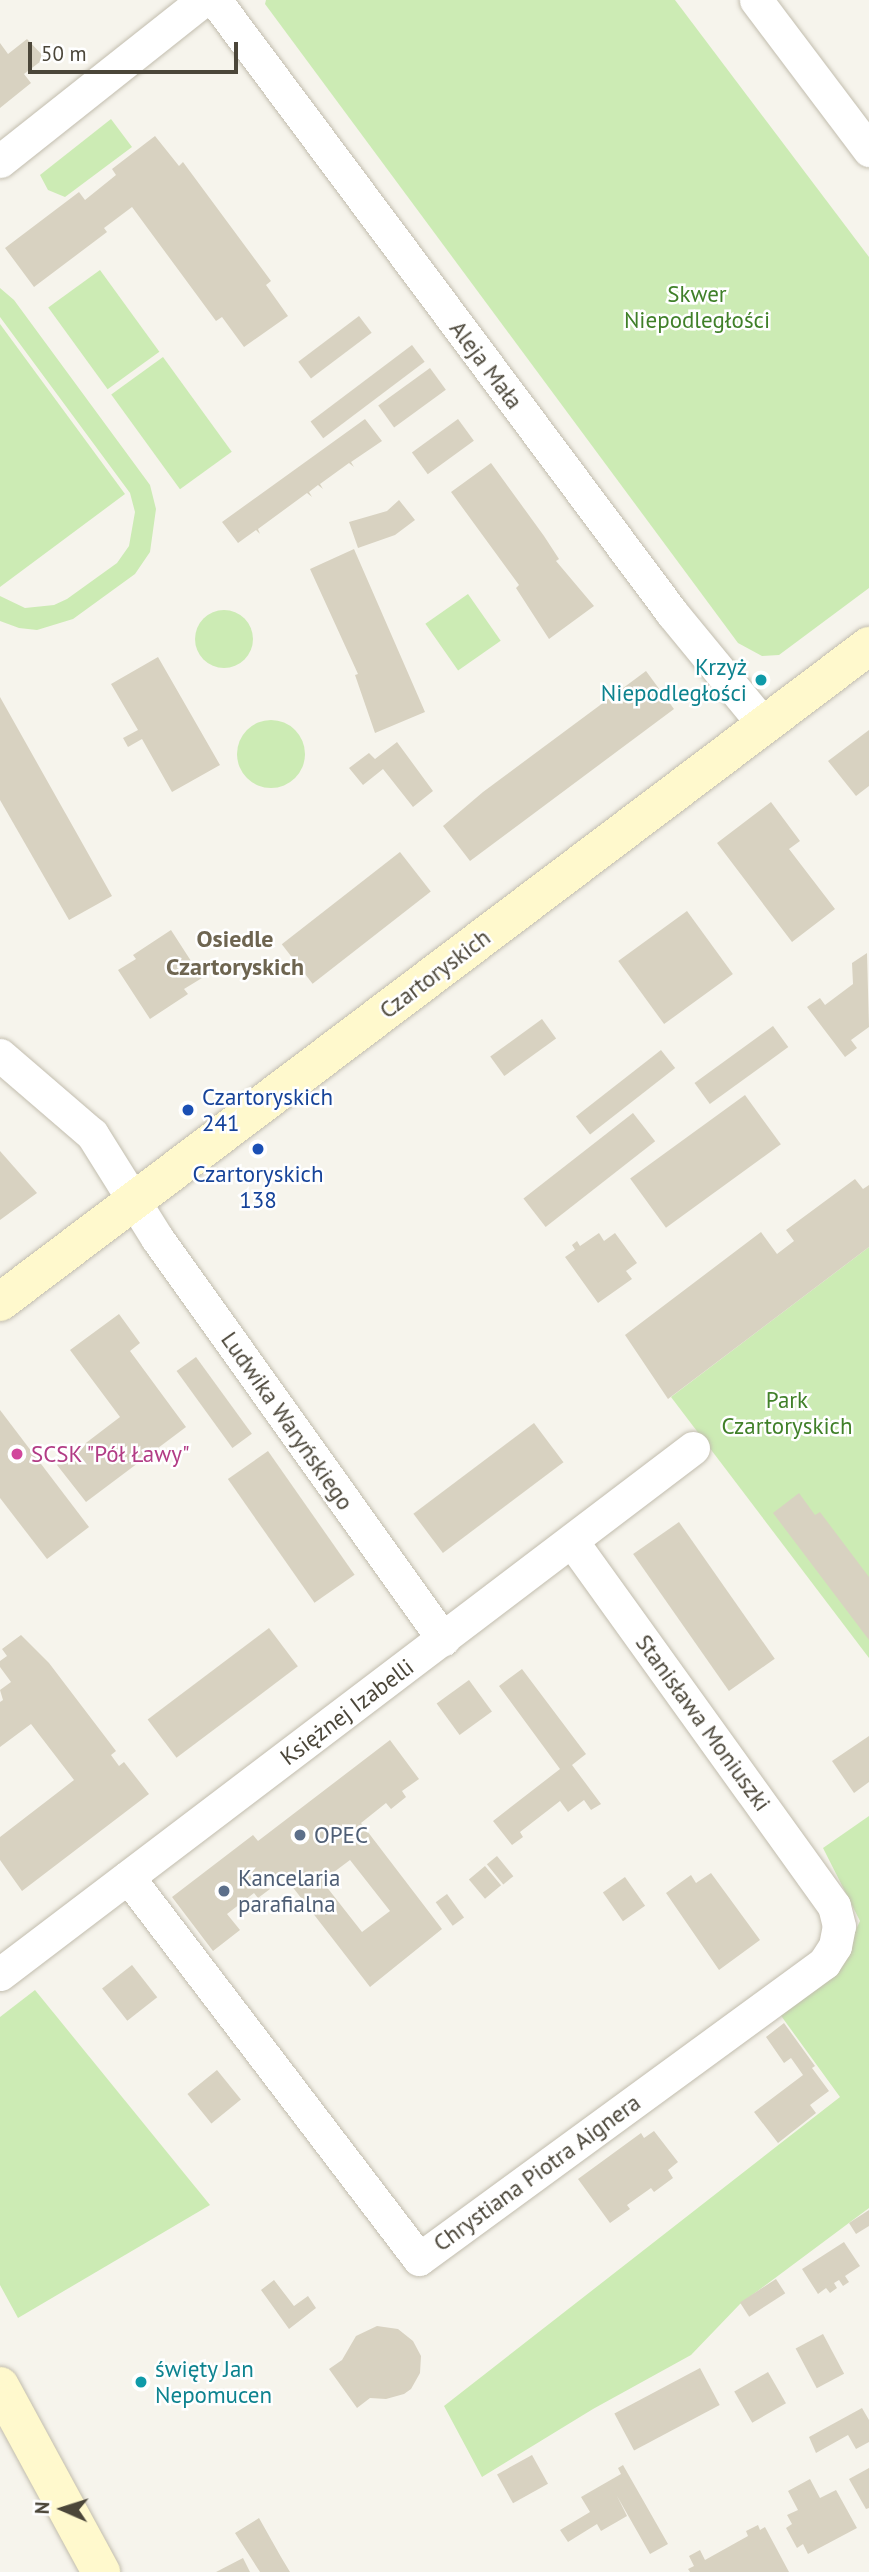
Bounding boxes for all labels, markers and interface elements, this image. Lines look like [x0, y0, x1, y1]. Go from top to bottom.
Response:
scale bar [32, 28, 242, 72]
text: 50 m [41, 40, 87, 67]
park label: Skwer Niepodległości [624, 280, 770, 334]
street label: Aleja Mała [444, 315, 528, 415]
place label: Krzyż Niepodległości [601, 653, 747, 707]
marker: Krzyż Niepodległości [753, 672, 769, 688]
street label: Czartoryskich [374, 924, 496, 1024]
district label: Osiedle Czartoryskich [166, 925, 304, 981]
place label: Czartoryskich 241 [202, 1083, 333, 1137]
marker: Czartoryskich 241 [180, 1102, 196, 1118]
marker: Czartoryskich 138 [250, 1141, 266, 1157]
place label: Czartoryskich 138 [192, 1160, 324, 1214]
street label: Ludwika Waryńskiego [215, 1326, 359, 1516]
park label: Park Czartoryskich [721, 1386, 853, 1440]
place label: SCSK "Pół Ławy" [31, 1440, 192, 1468]
marker: SCSK "Pół Ławy" [9, 1446, 25, 1462]
street label: Stanisława Moniuszki [630, 1629, 776, 1817]
street label: Księżnej Izabelli [275, 1653, 419, 1771]
place label: OPEC [314, 1821, 368, 1849]
marker: OPEC [292, 1827, 308, 1843]
place label: Kancelaria parafialna [238, 1864, 340, 1918]
marker: Kancelaria parafialna [216, 1883, 232, 1899]
street label: Chrystiana Piotra Aignera [428, 2089, 646, 2257]
place label: święty Jan Nepomucen [155, 2355, 272, 2409]
marker: święty Jan Nepomucen [133, 2374, 149, 2390]
north arrow [28, 2474, 98, 2544]
text: N [30, 2501, 54, 2515]

